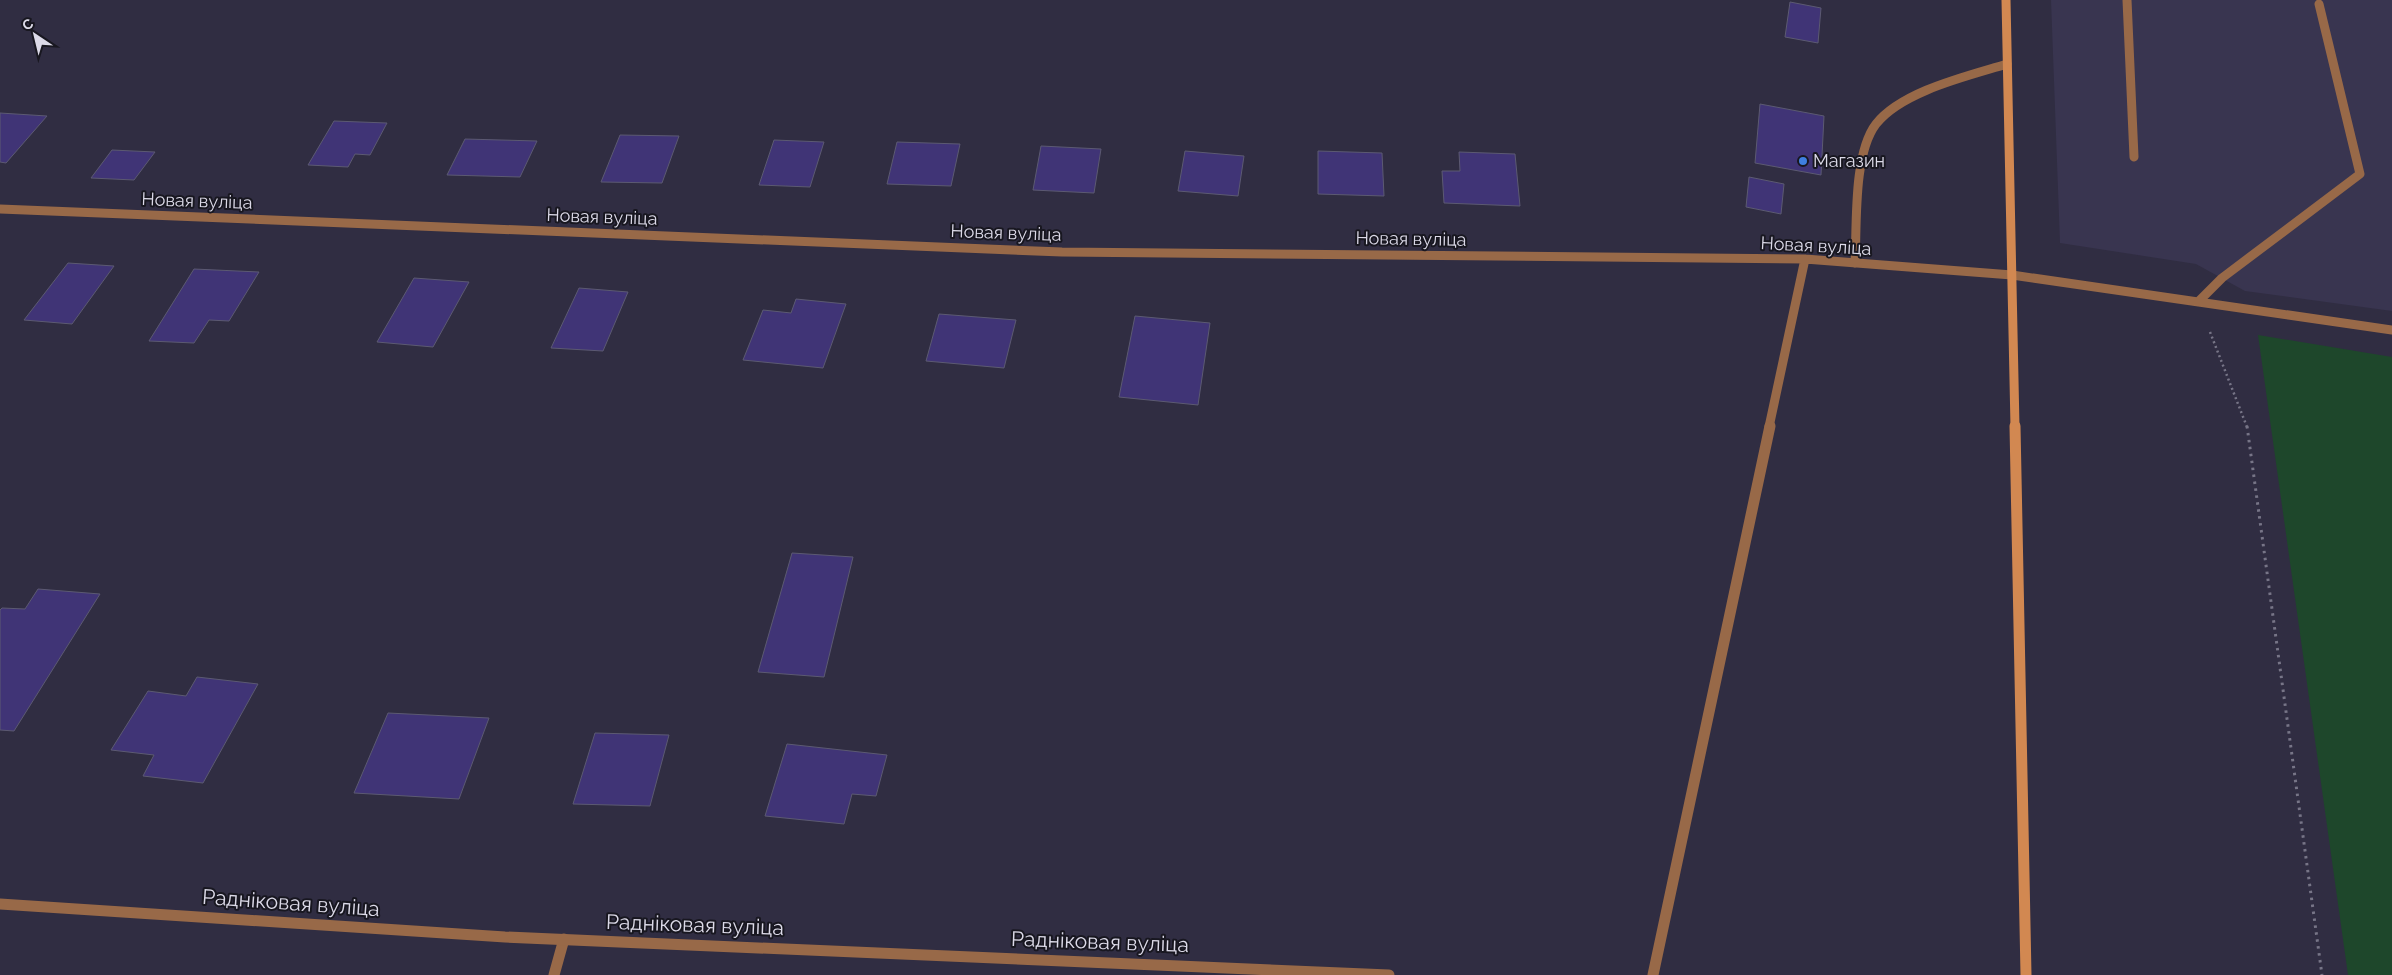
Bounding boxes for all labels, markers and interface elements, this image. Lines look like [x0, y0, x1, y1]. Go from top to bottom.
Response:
north arrow [10, 10, 60, 60]
text: С [19, 15, 36, 34]
place label: Магазин [1813, 150, 1885, 171]
marker: Магазин [1797, 155, 1809, 167]
street label: Новая вуліца [141, 188, 253, 213]
street label: Новая вуліца [546, 204, 658, 229]
street label: Новая вуліца [950, 220, 1062, 245]
street label: Новая вуліца [1355, 227, 1467, 250]
street label: Новая вуліца [1760, 232, 1872, 259]
street label: Радніковая вуліца [201, 884, 381, 921]
street label: Радніковая вуліца [606, 909, 784, 940]
street label: Радніковая вуліца [1011, 926, 1189, 957]

